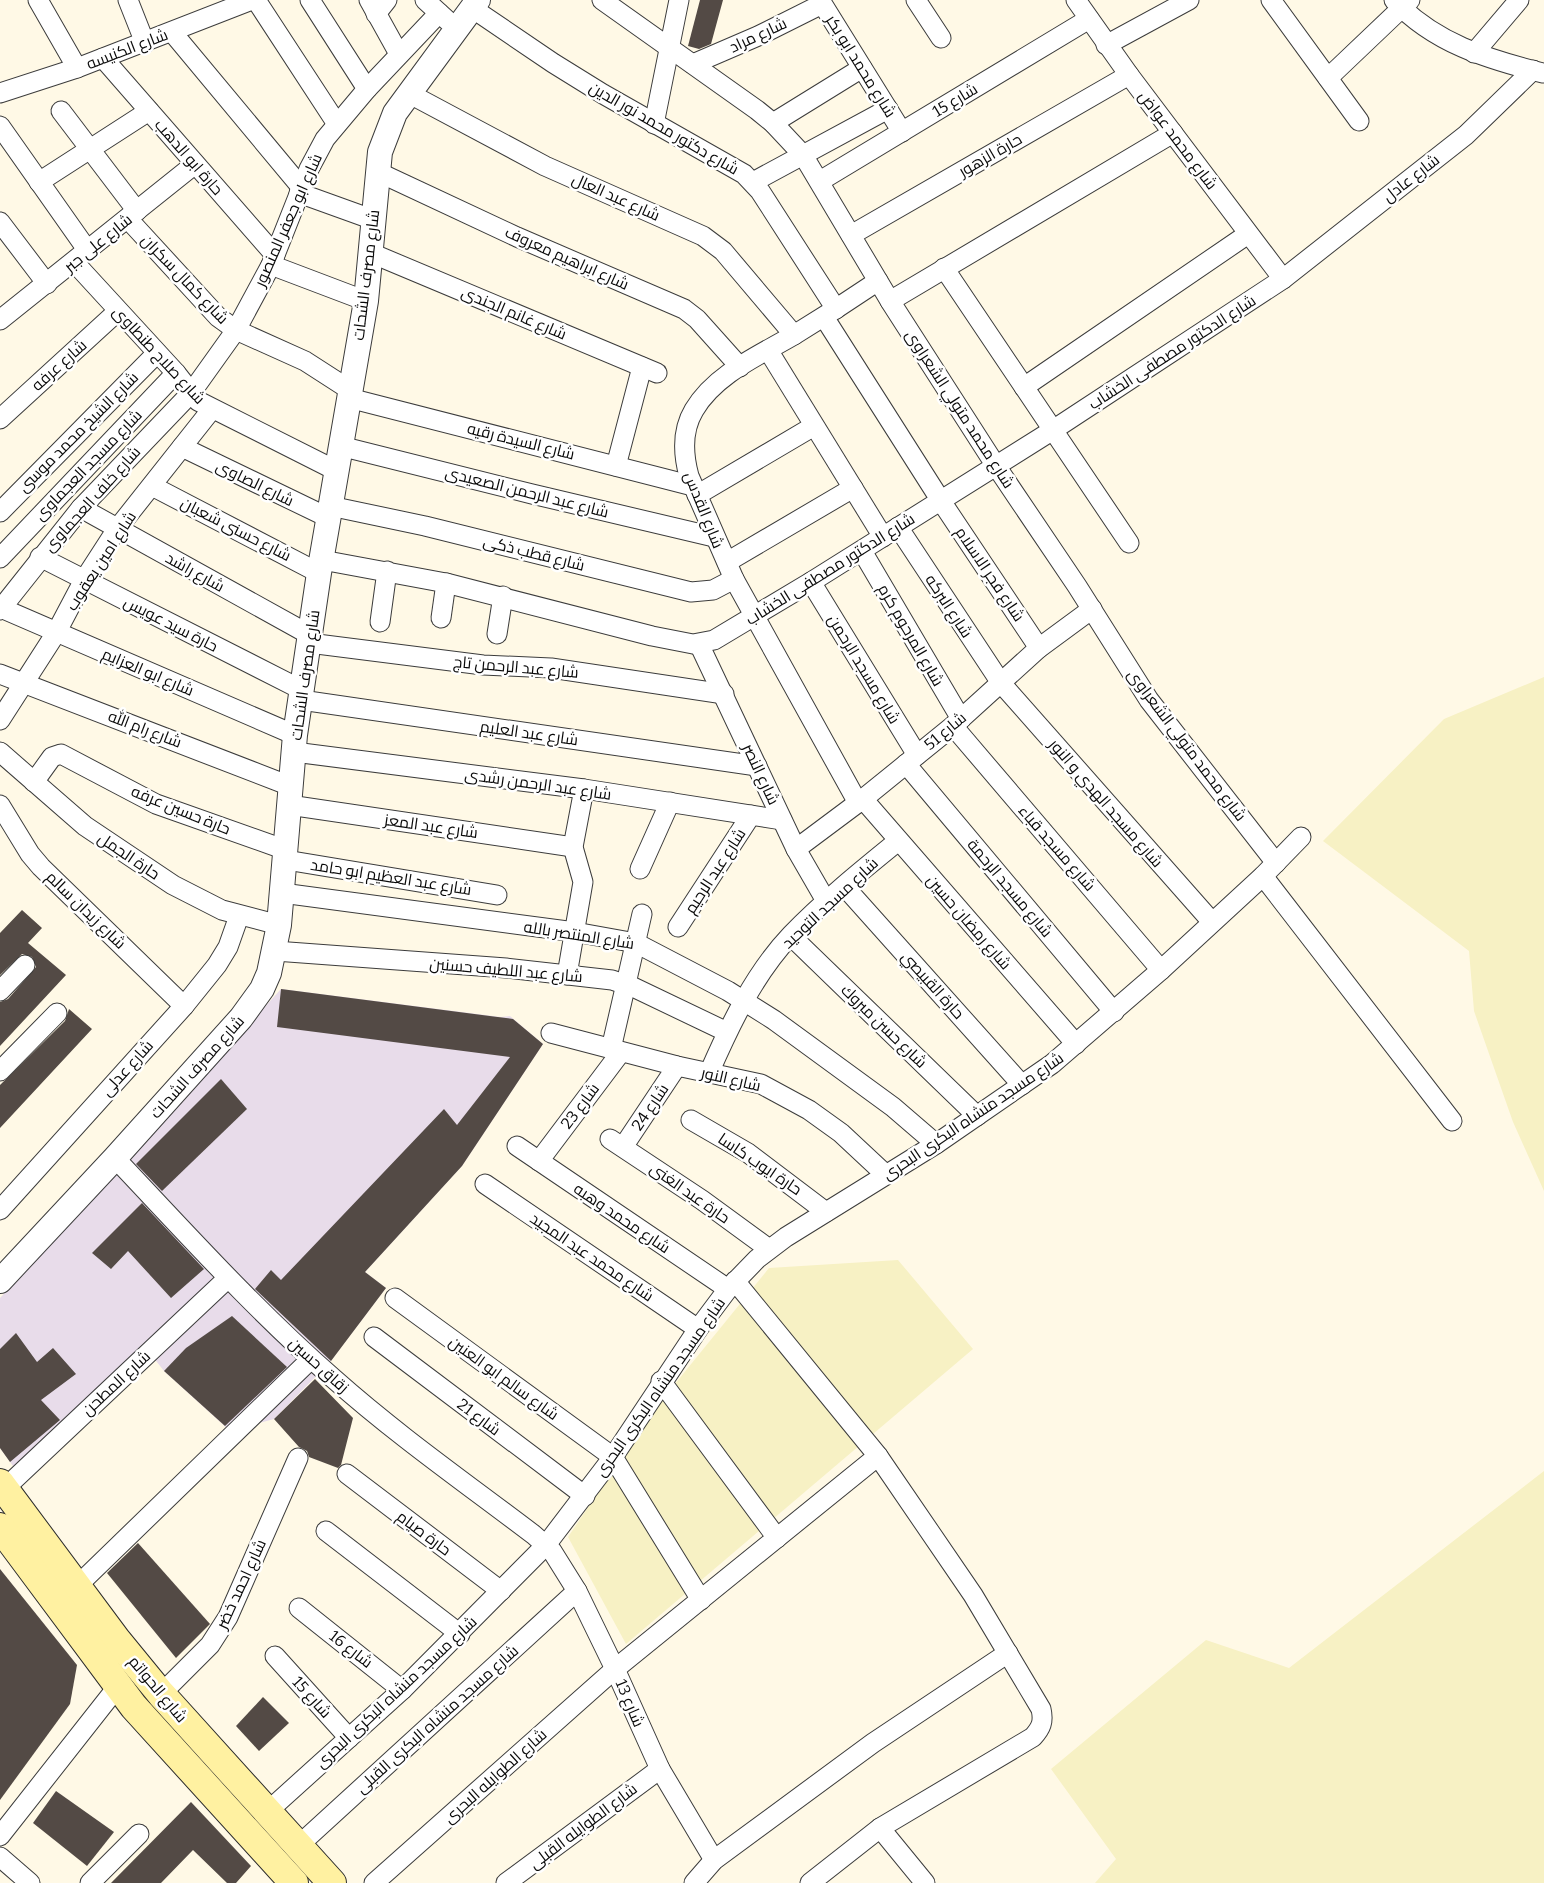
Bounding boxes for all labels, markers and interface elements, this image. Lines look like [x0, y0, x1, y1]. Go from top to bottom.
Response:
street label: شارع محمد ابو بكر [820, 10, 900, 122]
street label: شارع مراد [726, 13, 791, 58]
street label: شارع الكنيسه [84, 25, 171, 75]
street label: شارع دكتور محمد نور الدين [585, 77, 742, 180]
street label: شارع 15 [929, 79, 982, 123]
street label: شارع محمد عواض [1133, 87, 1221, 194]
street label: حارة ابو الدهب [151, 115, 227, 199]
street label: حارة الزهور [954, 129, 1025, 181]
street label: شارع ابو جعفر المنصور [250, 150, 328, 291]
street label: شارع عادل [1379, 150, 1444, 208]
street label: شارع عبد العال [568, 169, 663, 227]
street label: شارع مصرف الشحات [349, 209, 385, 342]
street label: شارع على جبر [59, 210, 137, 278]
street label: شارع ابراهيم معروف [501, 222, 632, 296]
street label: شارع كمال سكران [136, 230, 233, 329]
street label: شارع غانم الجندى [458, 282, 569, 346]
street label: شارع الدكتور مصطفى الخشاب [1085, 291, 1260, 415]
street label: شارع صلاح طنطاوى [107, 302, 209, 409]
street label: شارع محمد متولي الشعراوى [898, 326, 1018, 494]
street label: شارع عرفه [28, 335, 92, 396]
street label: شارع الشيخ محمد موسى [14, 368, 144, 498]
street label: شارع مسجد العجماوى [30, 406, 147, 526]
street label: شارع السيدة رقيه [465, 418, 577, 466]
street label: شارع خلف العجماوى [40, 442, 146, 557]
street label: شارع الصاوى [212, 456, 297, 512]
street label: شارع عبد الرحمن الصعيدى [443, 462, 611, 523]
street label: شارع القدس [678, 469, 728, 552]
street label: شارع حسنى شعبان [177, 493, 294, 567]
street label: شارع امين يعقوب [62, 508, 142, 615]
street label: شارع الدكتور مصطفى الخشاب [742, 509, 919, 631]
street label: شارع فجر الاسلام [950, 523, 1029, 626]
street label: شارع قطب ذكى [481, 531, 587, 577]
street label: شارع راشد [161, 548, 228, 598]
street label: شارع البركه [920, 571, 976, 642]
street label: شارع المرحوم كرم [872, 581, 948, 690]
street label: حارة سيد عويس [120, 592, 221, 657]
street label: شارع مصرف الشحات [286, 609, 326, 742]
street label: شارع مسجد الرحمن [822, 611, 904, 728]
street label: شارع ابو العزايم [98, 644, 197, 702]
street label: شارع عبد الرحمن تاج [452, 652, 580, 684]
street label: شارع محمد متولي الشعراوى [1120, 665, 1250, 827]
street label: شارع رام الله [105, 705, 185, 754]
street label: شارع 51 [920, 708, 971, 756]
street label: شارع عبد العليم [478, 717, 579, 751]
street label: شارع مسجد الهدي و النور [1041, 734, 1167, 874]
street label: شارع النصر [736, 739, 783, 809]
street label: شارع عبد الرحمن رشدى [463, 764, 613, 806]
street label: حارة حسين عرفه [128, 781, 233, 839]
street label: شارع مسجد قباء [1013, 801, 1099, 896]
street label: شارع عبد المعز [382, 810, 479, 844]
street label: شارع عبد الرحيم [680, 825, 751, 918]
street label: حارة الجمل [94, 828, 164, 884]
street label: شارع مسجد الرحمة [962, 835, 1057, 942]
street label: شارع مسجد التوحيد [778, 854, 883, 954]
street label: شارع عبد العظيم ابو حامد [309, 855, 473, 901]
street label: شارع زيدان سالم [41, 867, 130, 954]
street label: شارع رمضان حسين [921, 871, 1015, 975]
street label: شارع المنتصر بالله [522, 917, 636, 955]
street label: حارة القبيصي [895, 947, 968, 1025]
street label: شارع عبد اللطيف حسنين [428, 954, 583, 988]
street label: شارع حسن مبروك [836, 980, 931, 1073]
street label: شارع مصرف الشحات [146, 1012, 250, 1124]
street label: شارع عدلى [97, 1036, 158, 1101]
street label: شارع مسجد منشاه البكرى البحرى [879, 1048, 1068, 1185]
street label: شارع النور [698, 1063, 763, 1097]
street label: شارع 23 [557, 1080, 605, 1134]
street label: شارع 24 [628, 1080, 674, 1135]
street label: حارة ايوب كاسا [715, 1129, 805, 1199]
street label: حارة عبد الغنى [646, 1159, 734, 1228]
street label: شارع محمد وهبه [569, 1179, 674, 1259]
street label: شارع محمد عبد المجيد [525, 1209, 657, 1307]
street label: شارع مسجد منشاه البكرى البحرى [591, 1294, 731, 1481]
street label: شارع سالم ابو العنين [444, 1332, 562, 1426]
street label: زقاق حسين [284, 1333, 353, 1398]
street label: شارع المطحن [78, 1347, 155, 1421]
street label: شارع 21 [452, 1395, 504, 1441]
street label: حارة صيام [392, 1506, 455, 1561]
street label: شارع احمد خضر [212, 1536, 272, 1634]
street label: شارع مسجد منشاه البكرى البحرى [311, 1612, 482, 1773]
street label: شارع 16 [324, 1626, 377, 1673]
street label: شارع مسجد منشاه البكرى القبلى [352, 1641, 524, 1799]
street label: شارع الحواتم [123, 1652, 191, 1727]
street label: شارع 15 [287, 1672, 336, 1723]
street label: شارع 13 [610, 1676, 648, 1730]
street label: شارع الطوايله البحرى [439, 1725, 552, 1829]
street label: شارع الطوايله القبلى [525, 1779, 642, 1874]

